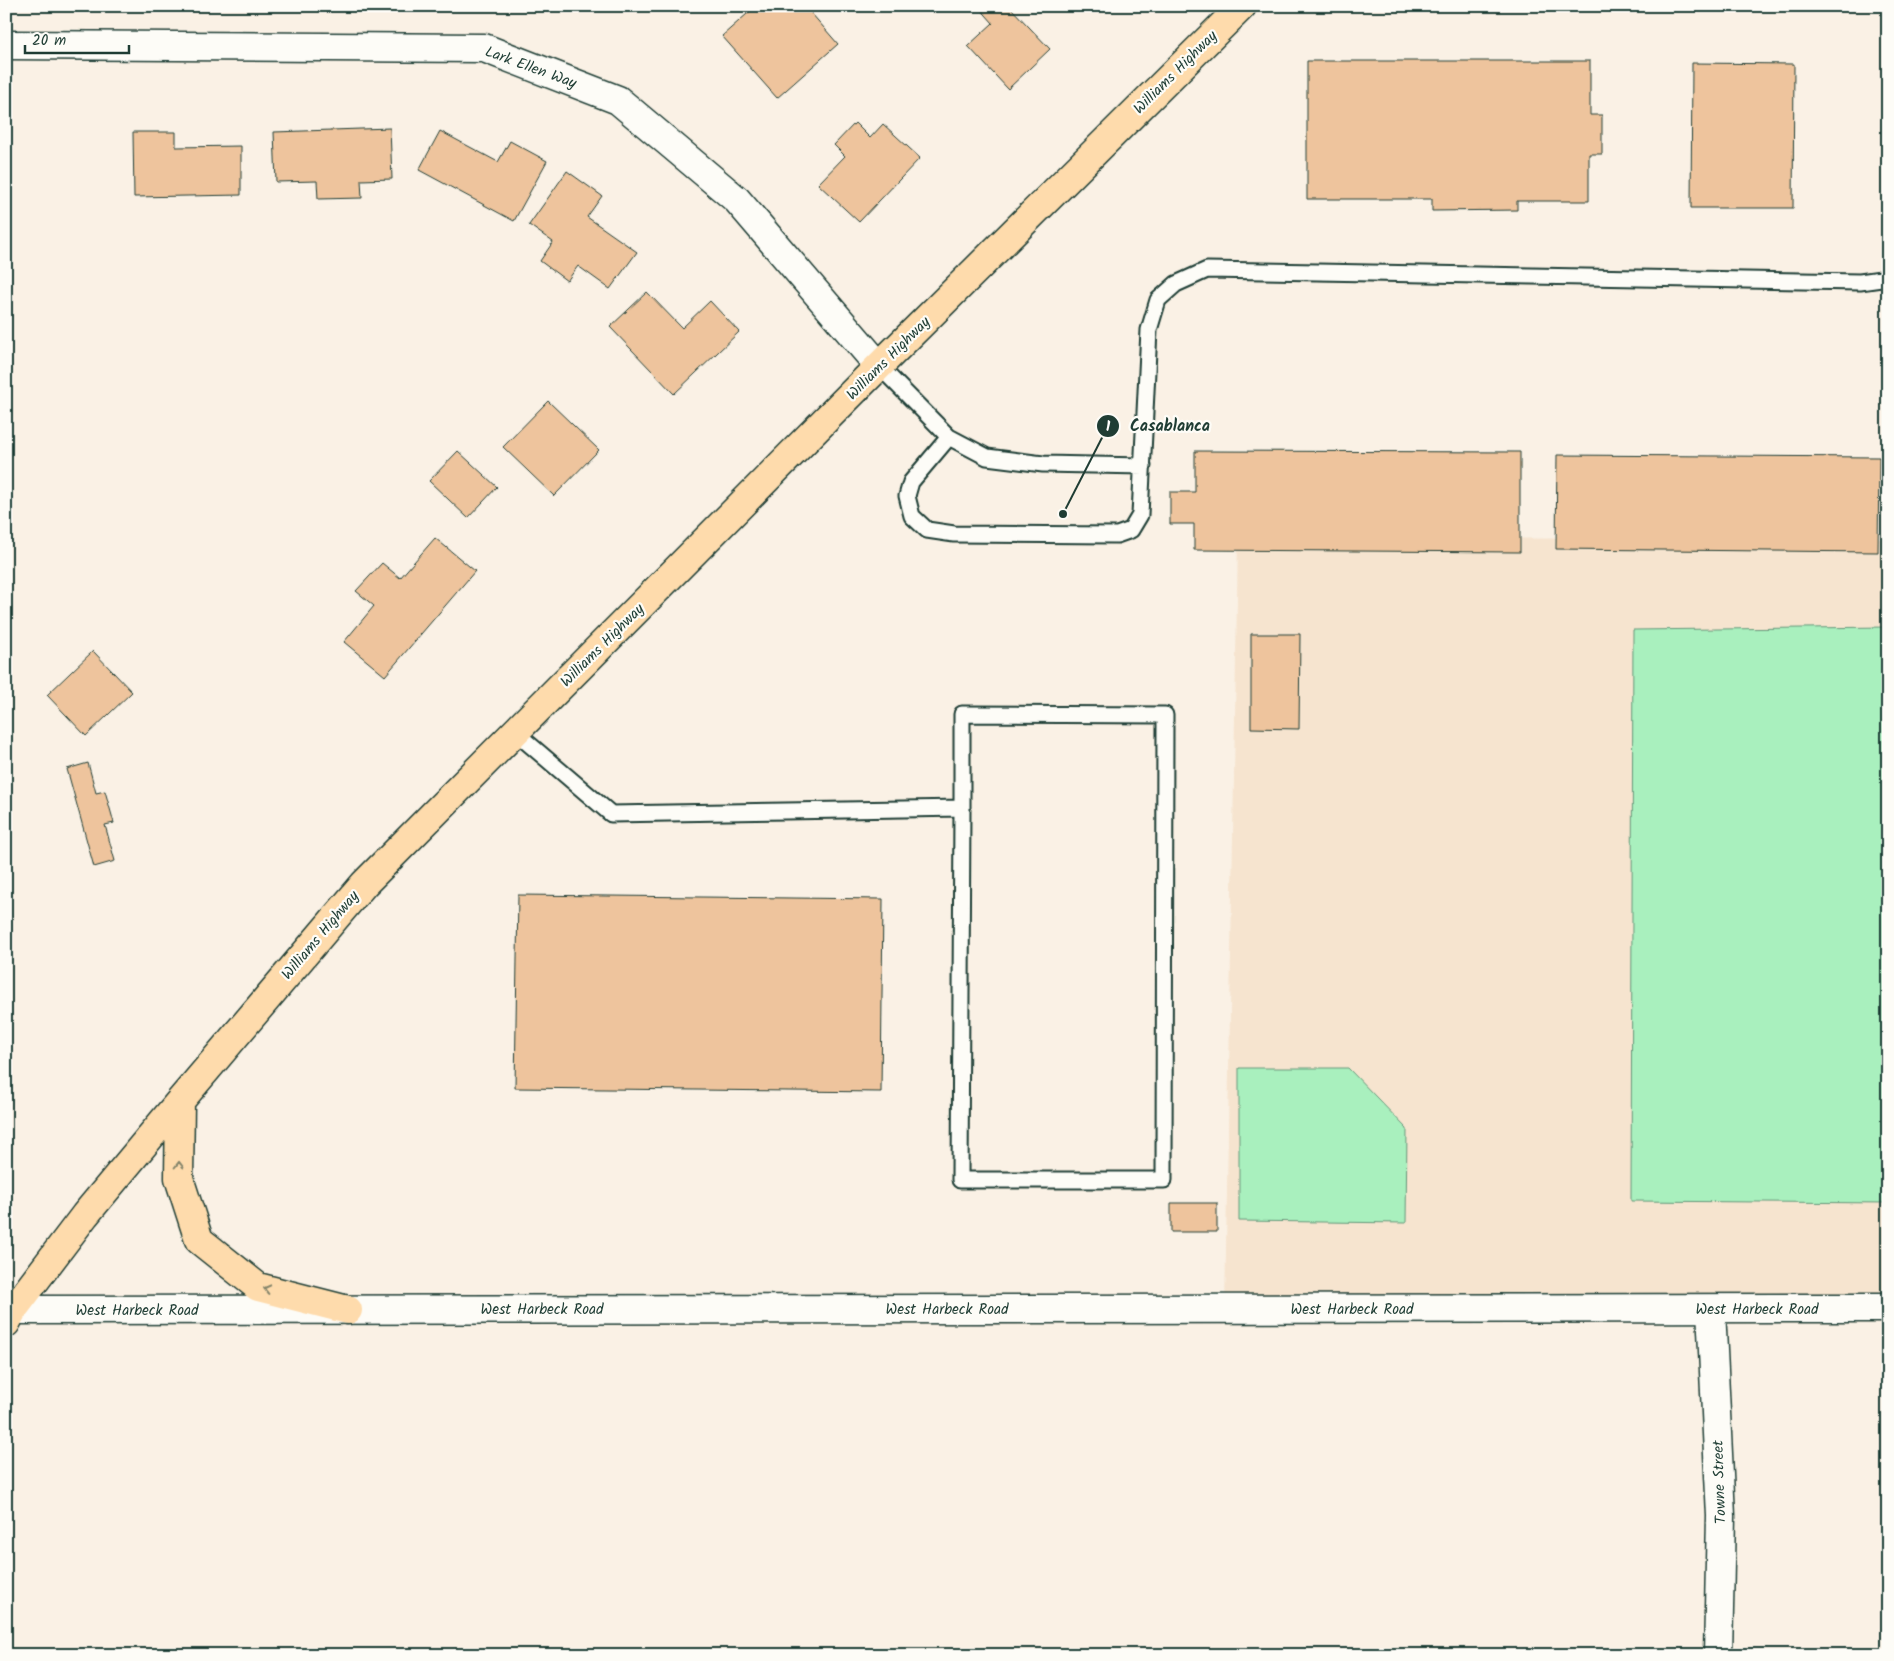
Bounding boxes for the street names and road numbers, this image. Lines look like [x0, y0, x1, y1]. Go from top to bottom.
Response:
street label: Williams Highway [1128, 24, 1224, 120]
street label: Lark Ellen Way [481, 40, 581, 96]
street label: Williams Highway [841, 310, 937, 406]
street label: Williams Highway [555, 597, 651, 693]
street label: Williams Highway [276, 885, 366, 986]
street label: West Harbeck Road [480, 1298, 604, 1322]
street label: West Harbeck Road [885, 1298, 1009, 1322]
street label: West Harbeck Road [1290, 1298, 1414, 1322]
street label: West Harbeck Road [1695, 1298, 1819, 1322]
street label: West Harbeck Road [75, 1299, 199, 1323]
street label: Towne Street [1707, 1440, 1733, 1524]

